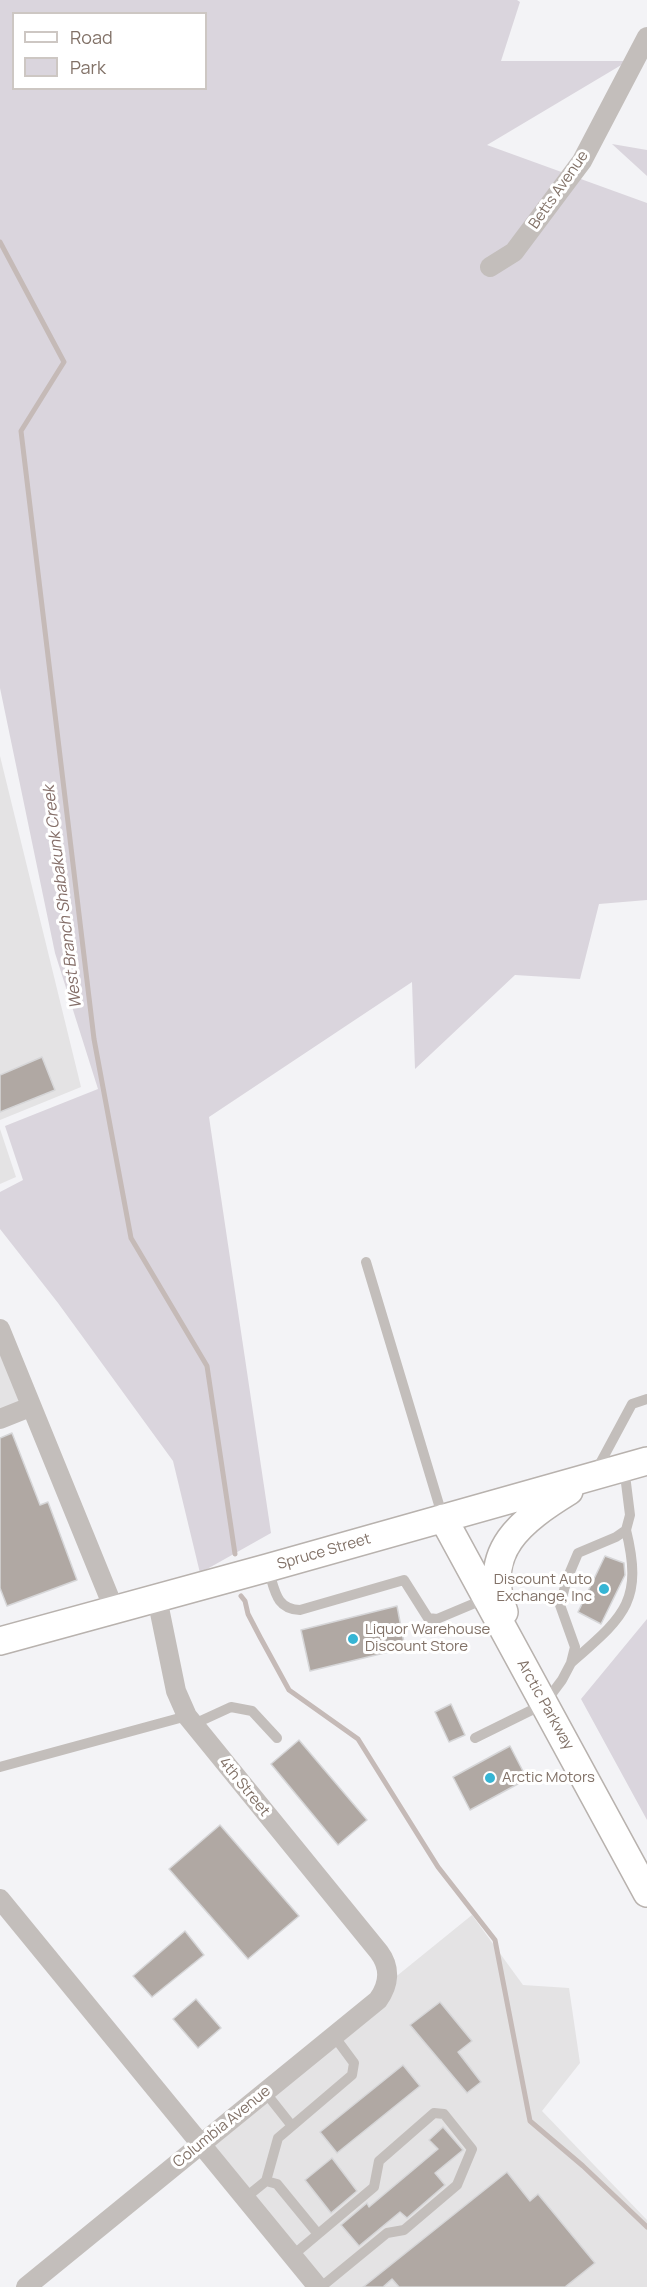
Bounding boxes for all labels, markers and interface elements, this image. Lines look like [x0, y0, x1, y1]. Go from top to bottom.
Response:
legend [12, 12, 207, 90]
text: Road [70, 25, 113, 49]
text: Park [70, 55, 106, 79]
street label: Betts Avenue [525, 147, 593, 233]
water label: West Branch Shabakunk Creek [40, 784, 86, 1010]
street label: Spruce Street [275, 1530, 373, 1574]
place label: Discount Auto Exchange, Inc [494, 1571, 592, 1606]
marker: Discount Auto Exchange, Inc [597, 1582, 611, 1596]
place label: Liquor Warehouse Discount Store [365, 1621, 490, 1656]
marker: Liquor Warehouse Discount Store [346, 1632, 360, 1646]
street label: Arctic Parkway [513, 1657, 577, 1753]
street label: 4th Street [215, 1754, 273, 1820]
place label: Arctic Motors [502, 1769, 595, 1787]
marker: Arctic Motors [483, 1771, 497, 1785]
street label: Columbia Avenue [170, 2082, 274, 2172]

